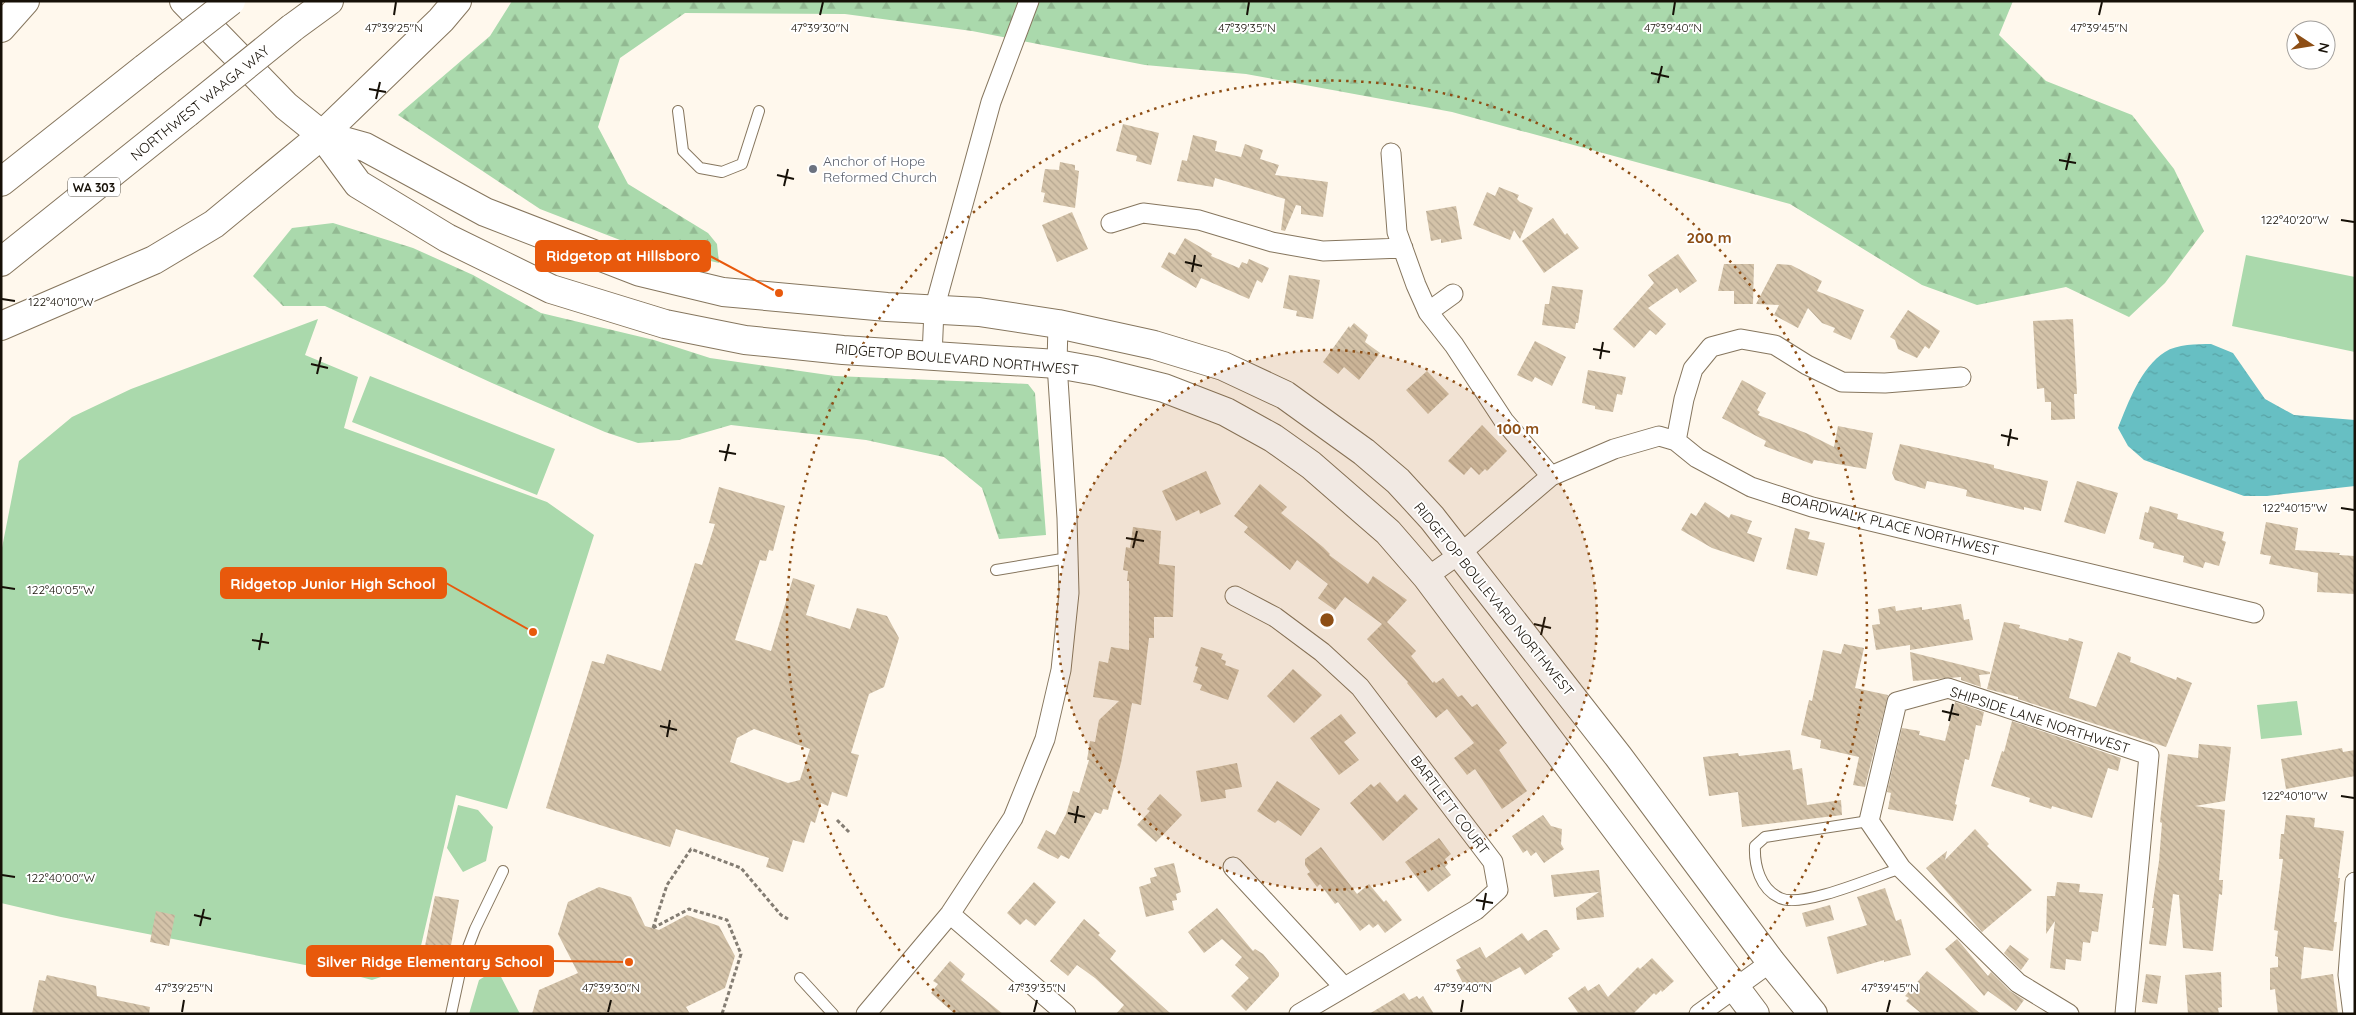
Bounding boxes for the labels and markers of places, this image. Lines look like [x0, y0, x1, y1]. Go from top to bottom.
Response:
place label: Anchor of Hope Reformed Church [823, 152, 937, 186]
marker: Anchor of Hope Reformed Church [807, 163, 819, 175]
callout: Ridgetop at Hillsboro [536, 241, 710, 271]
callout: Ridgetop Junior High School [221, 568, 446, 598]
centre of rings [1318, 611, 1336, 629]
callout: Silver Ridge Elementary School [307, 946, 553, 976]

